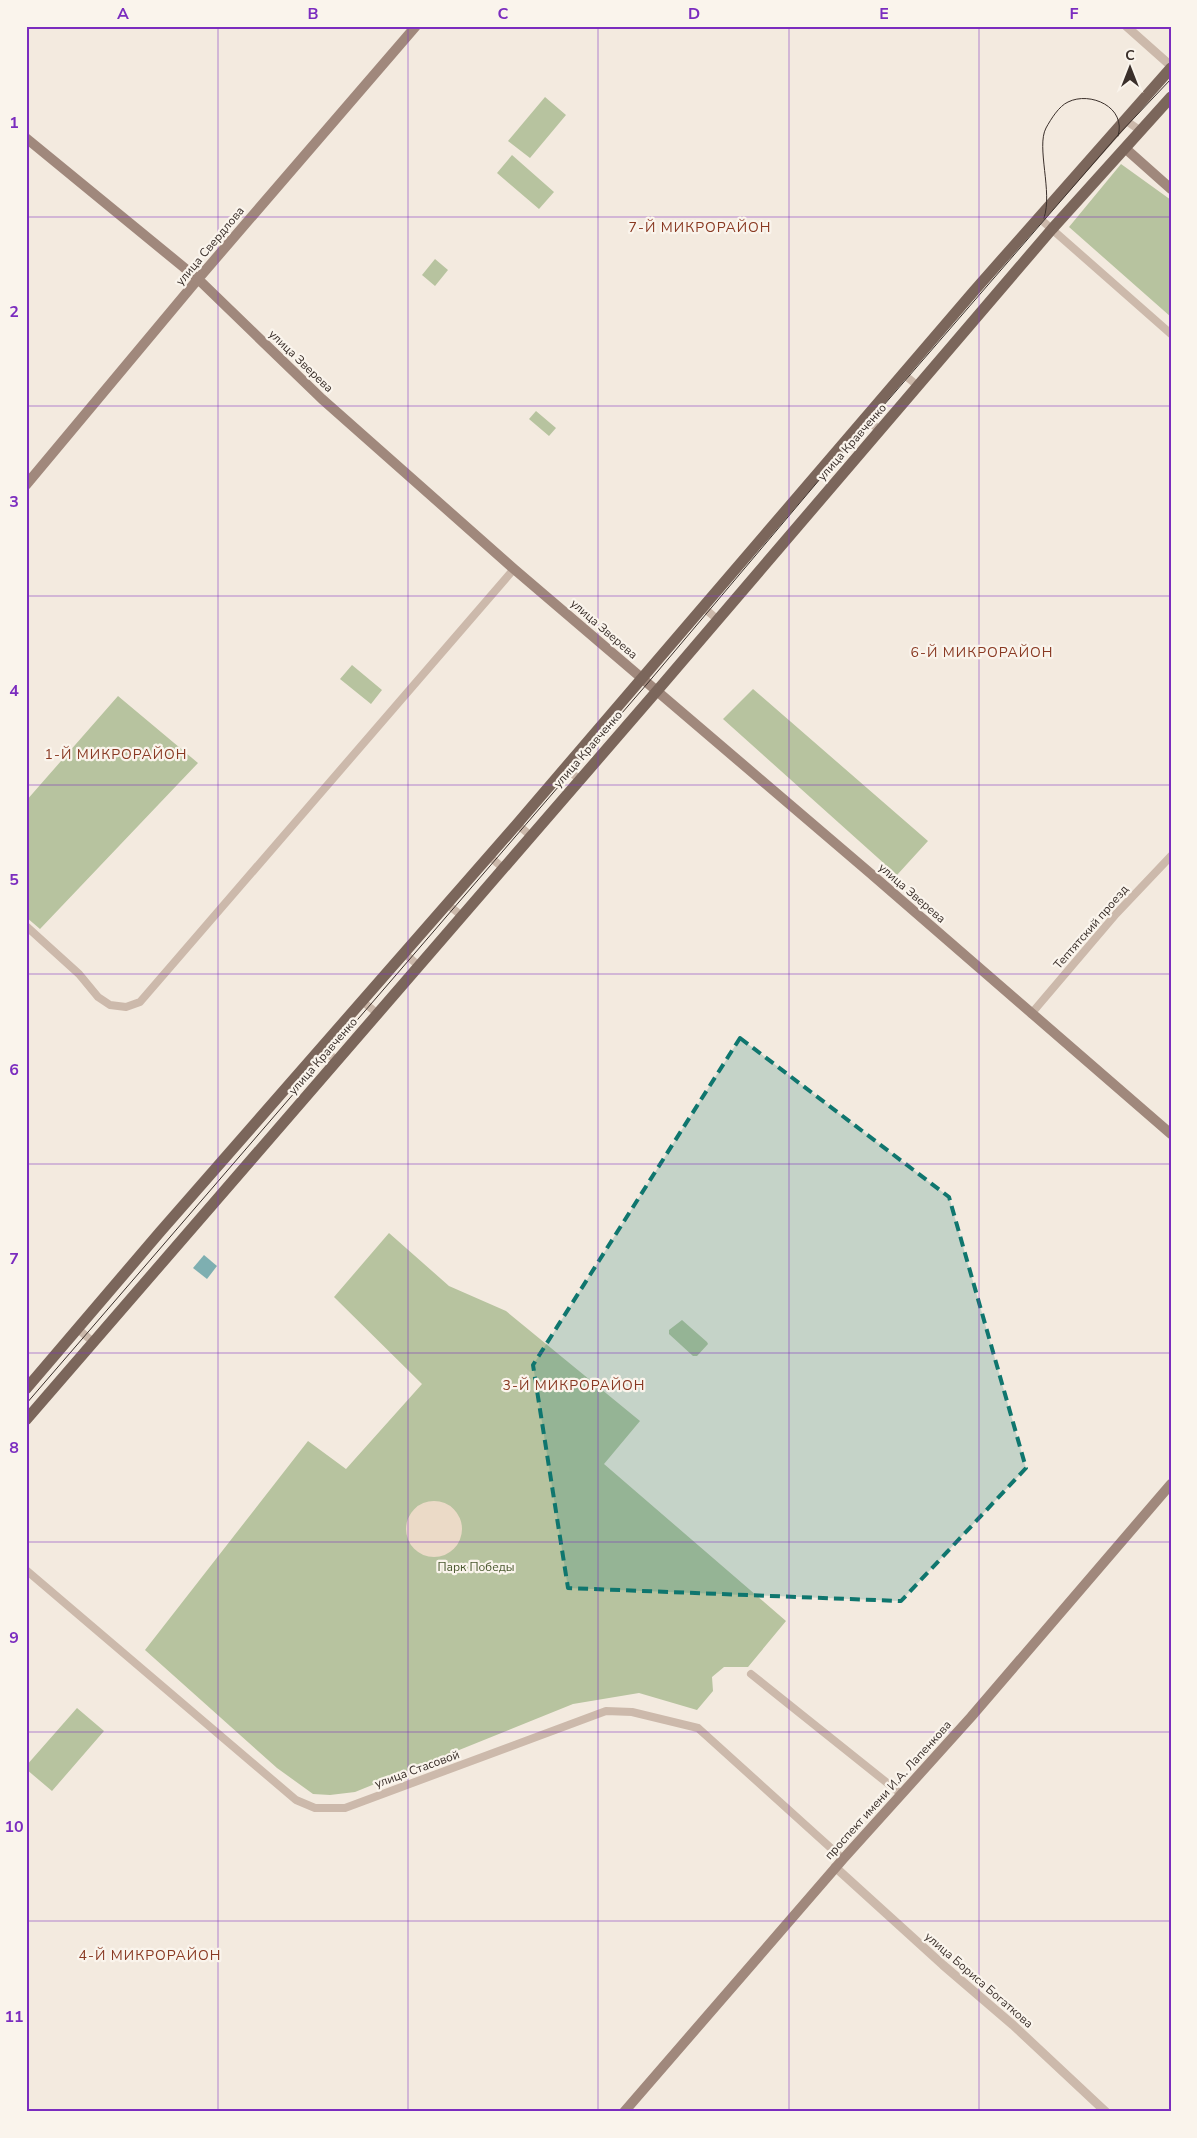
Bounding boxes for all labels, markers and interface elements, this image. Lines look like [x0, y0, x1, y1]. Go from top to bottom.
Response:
text: A [117, 3, 129, 25]
text: B [307, 3, 319, 25]
text: C [498, 3, 509, 25]
text: D [688, 3, 700, 25]
text: E [879, 3, 889, 25]
text: F [1070, 3, 1079, 25]
north arrow [1104, 42, 1154, 92]
text: С [1125, 46, 1135, 65]
text: 1 [9, 112, 19, 134]
street label: улица Свердлова [172, 203, 248, 289]
district label: 7-Й МИКРОРАЙОН [629, 218, 771, 237]
text: 2 [9, 301, 19, 323]
street label: улица Зверева [265, 326, 337, 396]
street label: улица Кравченко [814, 400, 890, 484]
text: 3 [9, 491, 19, 513]
street label: улица Зверева [567, 595, 641, 663]
district label: 6-Й МИКРОРАЙОН [911, 643, 1053, 662]
text: 4 [9, 680, 19, 702]
street label: улица Кравченко [550, 707, 626, 791]
district label: 1-Й МИКРОРАЙОН [45, 745, 187, 764]
street label: улица Зверева [875, 859, 949, 927]
text: 5 [9, 869, 19, 891]
street label: Тептятский проезд [1050, 882, 1132, 972]
street label: улица Кравченко [285, 1014, 361, 1098]
text: 6 [9, 1059, 19, 1081]
text: 7 [9, 1248, 19, 1270]
district label: 3-Й МИКРОРАЙОН [503, 1376, 645, 1395]
text: 8 [9, 1437, 19, 1459]
park label: Парк Победы [437, 1559, 515, 1575]
text: 9 [9, 1627, 19, 1649]
street label: проспект имени И.А. Лапенкова [821, 1717, 955, 1863]
street label: улица Стасовой [372, 1746, 462, 1792]
text: 10 [4, 1816, 24, 1838]
street label: улица Бориса Богаткова [921, 1929, 1037, 2031]
district label: 4-Й МИКРОРАЙОН [79, 1946, 221, 1965]
text: 11 [4, 2006, 24, 2028]

